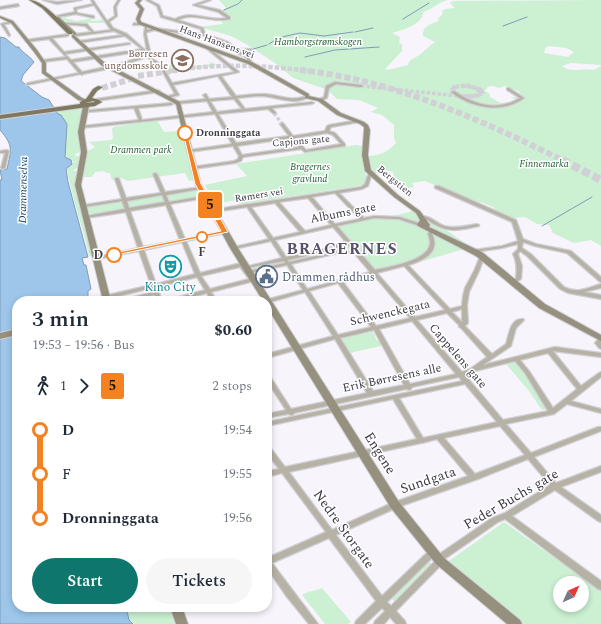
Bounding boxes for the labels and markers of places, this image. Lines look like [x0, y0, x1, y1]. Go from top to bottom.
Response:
place label: Børresen ungdomsskole [105, 46, 168, 74]
school or university icon: Børresen ungdomsskole [170, 47, 196, 73]
marker: Dronninggata [177, 125, 193, 141]
place label: Dronninggata [196, 125, 261, 141]
marker: F [196, 231, 208, 243]
place label: F [198, 243, 206, 262]
place label: D [93, 246, 103, 265]
marker: D [106, 247, 122, 263]
theatre icon: Kino City [157, 253, 183, 279]
public building icon: Drammen rådhus [253, 264, 279, 290]
place label: Drammen rådhus [282, 268, 375, 287]
place label: Kino City [144, 278, 197, 297]

